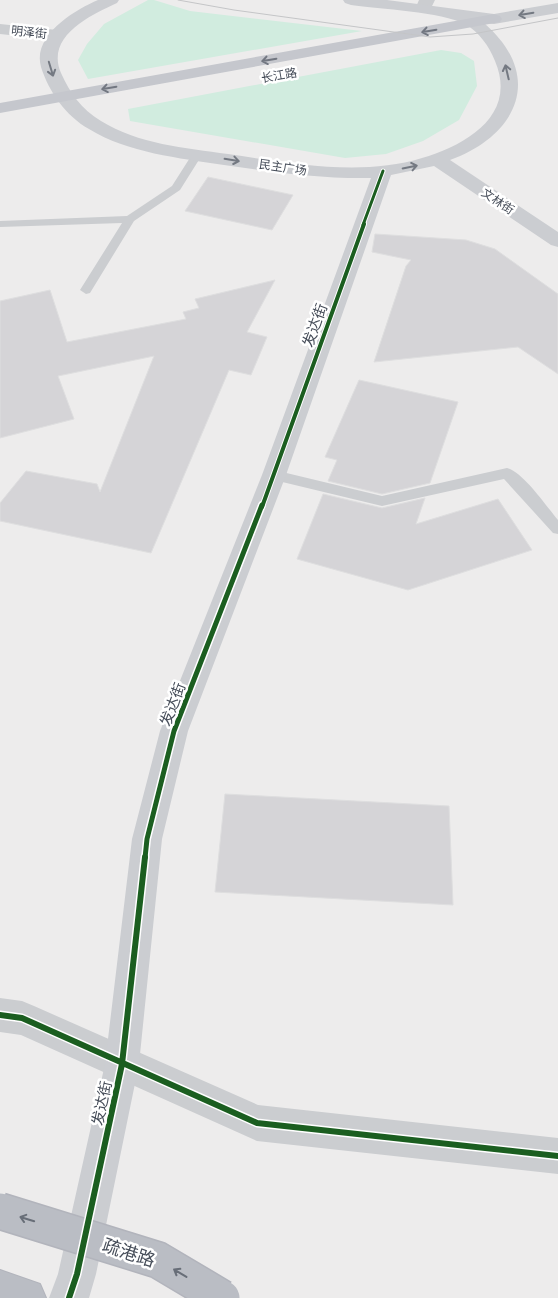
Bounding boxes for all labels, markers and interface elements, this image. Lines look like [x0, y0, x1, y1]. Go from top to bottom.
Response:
one-way arrow [518, 9, 534, 19]
street label: 明泽街 [10, 23, 48, 41]
one-way arrow [421, 26, 437, 36]
one-way arrow [261, 55, 277, 65]
one-way arrow [47, 61, 57, 77]
street label: 长江路 [260, 64, 298, 86]
one-way arrow [502, 65, 511, 81]
one-way arrow [101, 84, 117, 94]
one-way arrow [223, 156, 239, 166]
street label: 民主广场 [258, 156, 308, 178]
one-way arrow [402, 161, 418, 171]
street label: 文林街 [479, 185, 517, 217]
street label: 发达街 [298, 301, 330, 349]
street label: 发达街 [156, 680, 188, 728]
street label: 发达街 [88, 1079, 114, 1127]
one-way arrow [20, 1214, 36, 1224]
street label: 疏港路 [100, 1233, 158, 1271]
one-way arrow [174, 1268, 188, 1278]

